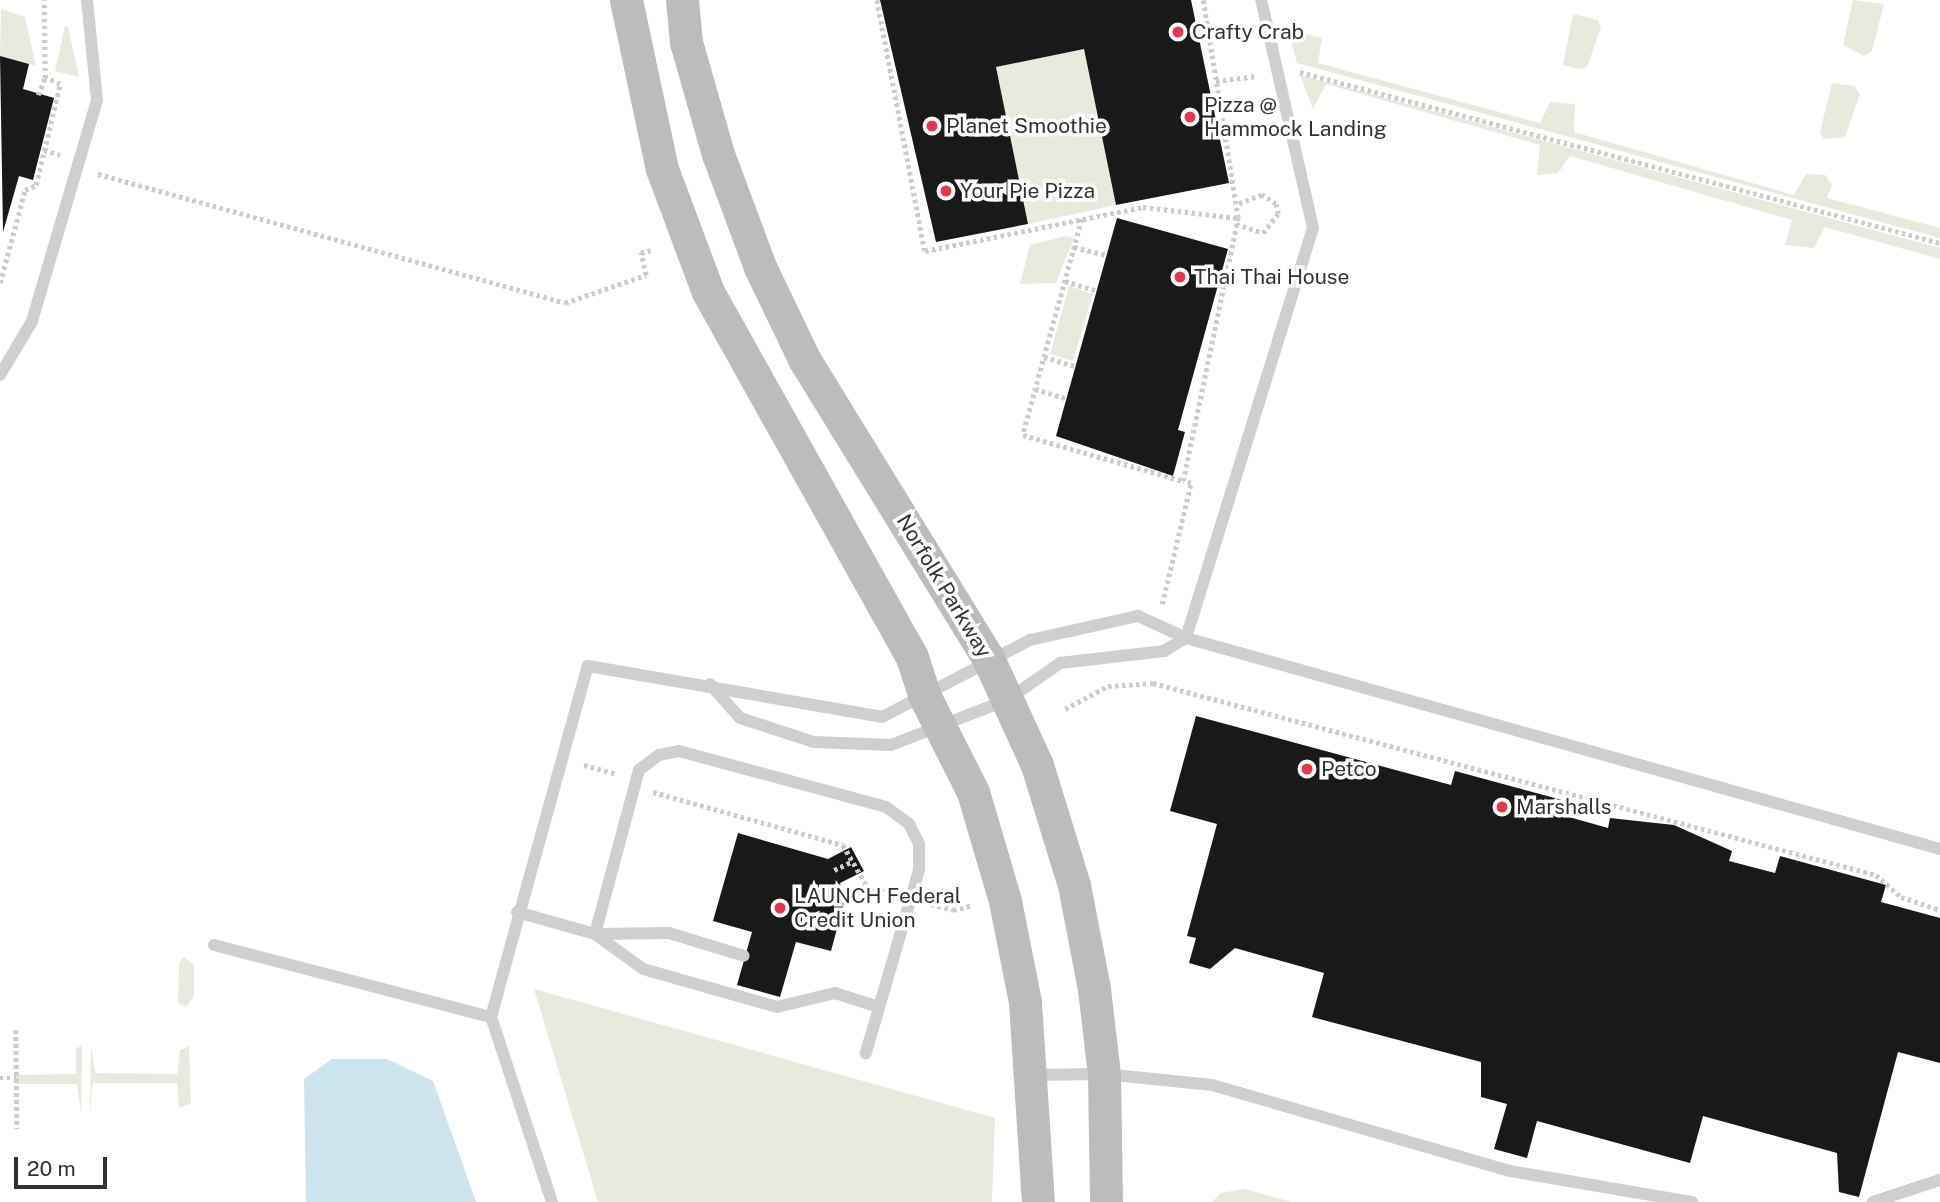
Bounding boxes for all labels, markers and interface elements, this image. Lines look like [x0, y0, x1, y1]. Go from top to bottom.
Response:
place label: Crafty Crab [1192, 19, 1304, 45]
marker: Crafty Crab [1170, 24, 1186, 40]
place label: Pizza @ Hammock Landing [1204, 92, 1387, 142]
marker: Pizza @ Hammock Landing [1182, 109, 1198, 125]
place label: Planet Smoothie [946, 113, 1107, 139]
marker: Planet Smoothie [924, 118, 940, 134]
place label: Your Pie Pizza [960, 178, 1095, 204]
marker: Your Pie Pizza [938, 183, 954, 199]
place label: Thai Thai House [1194, 264, 1349, 290]
marker: Thai Thai House [1172, 269, 1188, 285]
street label: Norfolk Parkway [891, 510, 997, 662]
place label: Petco [1321, 756, 1377, 782]
marker: Petco [1299, 761, 1315, 777]
place label: Marshalls [1516, 794, 1611, 820]
marker: Marshalls [1494, 799, 1510, 815]
place label: LAUNCH Federal Credit Union [794, 883, 961, 933]
marker: LAUNCH Federal Credit Union [772, 900, 788, 916]
scale bar [18, 1142, 110, 1186]
text: 20 m [27, 1156, 76, 1181]

